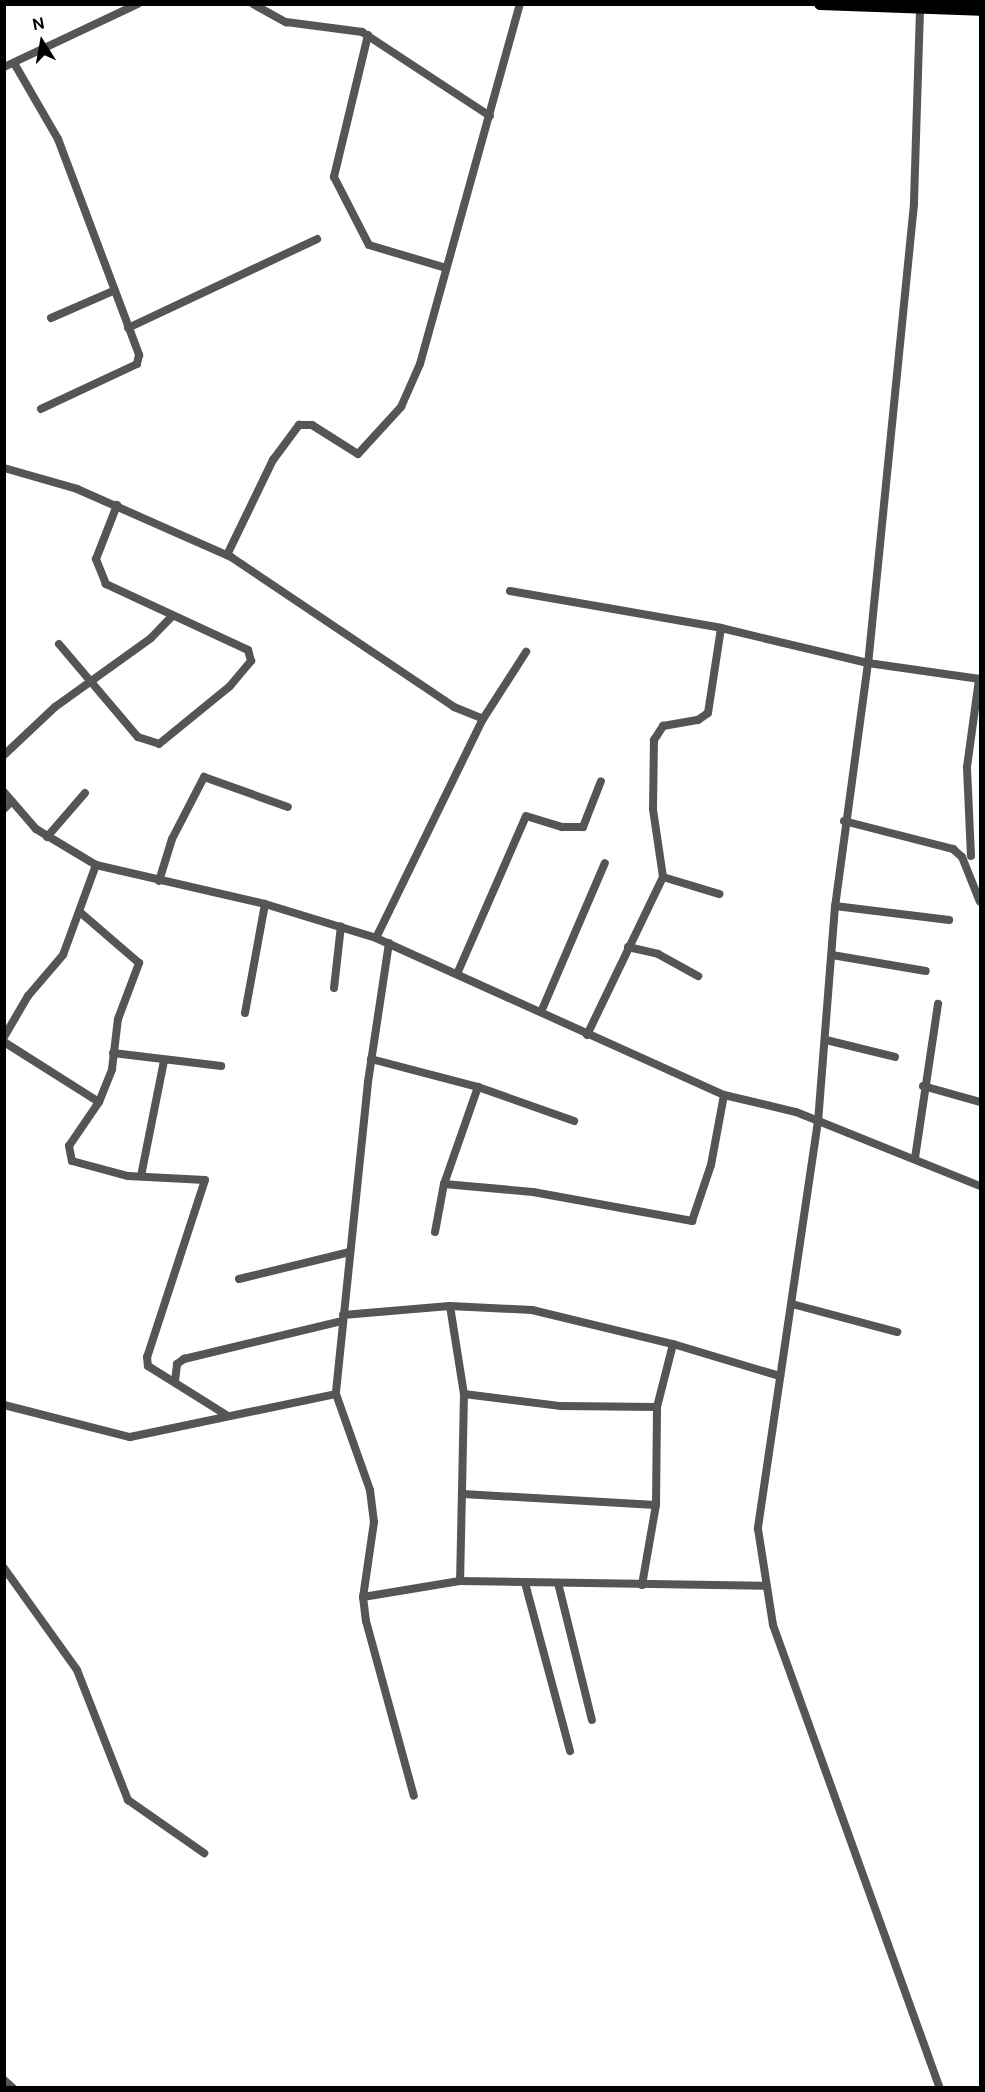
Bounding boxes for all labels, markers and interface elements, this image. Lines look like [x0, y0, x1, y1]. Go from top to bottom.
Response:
north arrow [12, 12, 72, 72]
text: N [31, 12, 46, 35]

